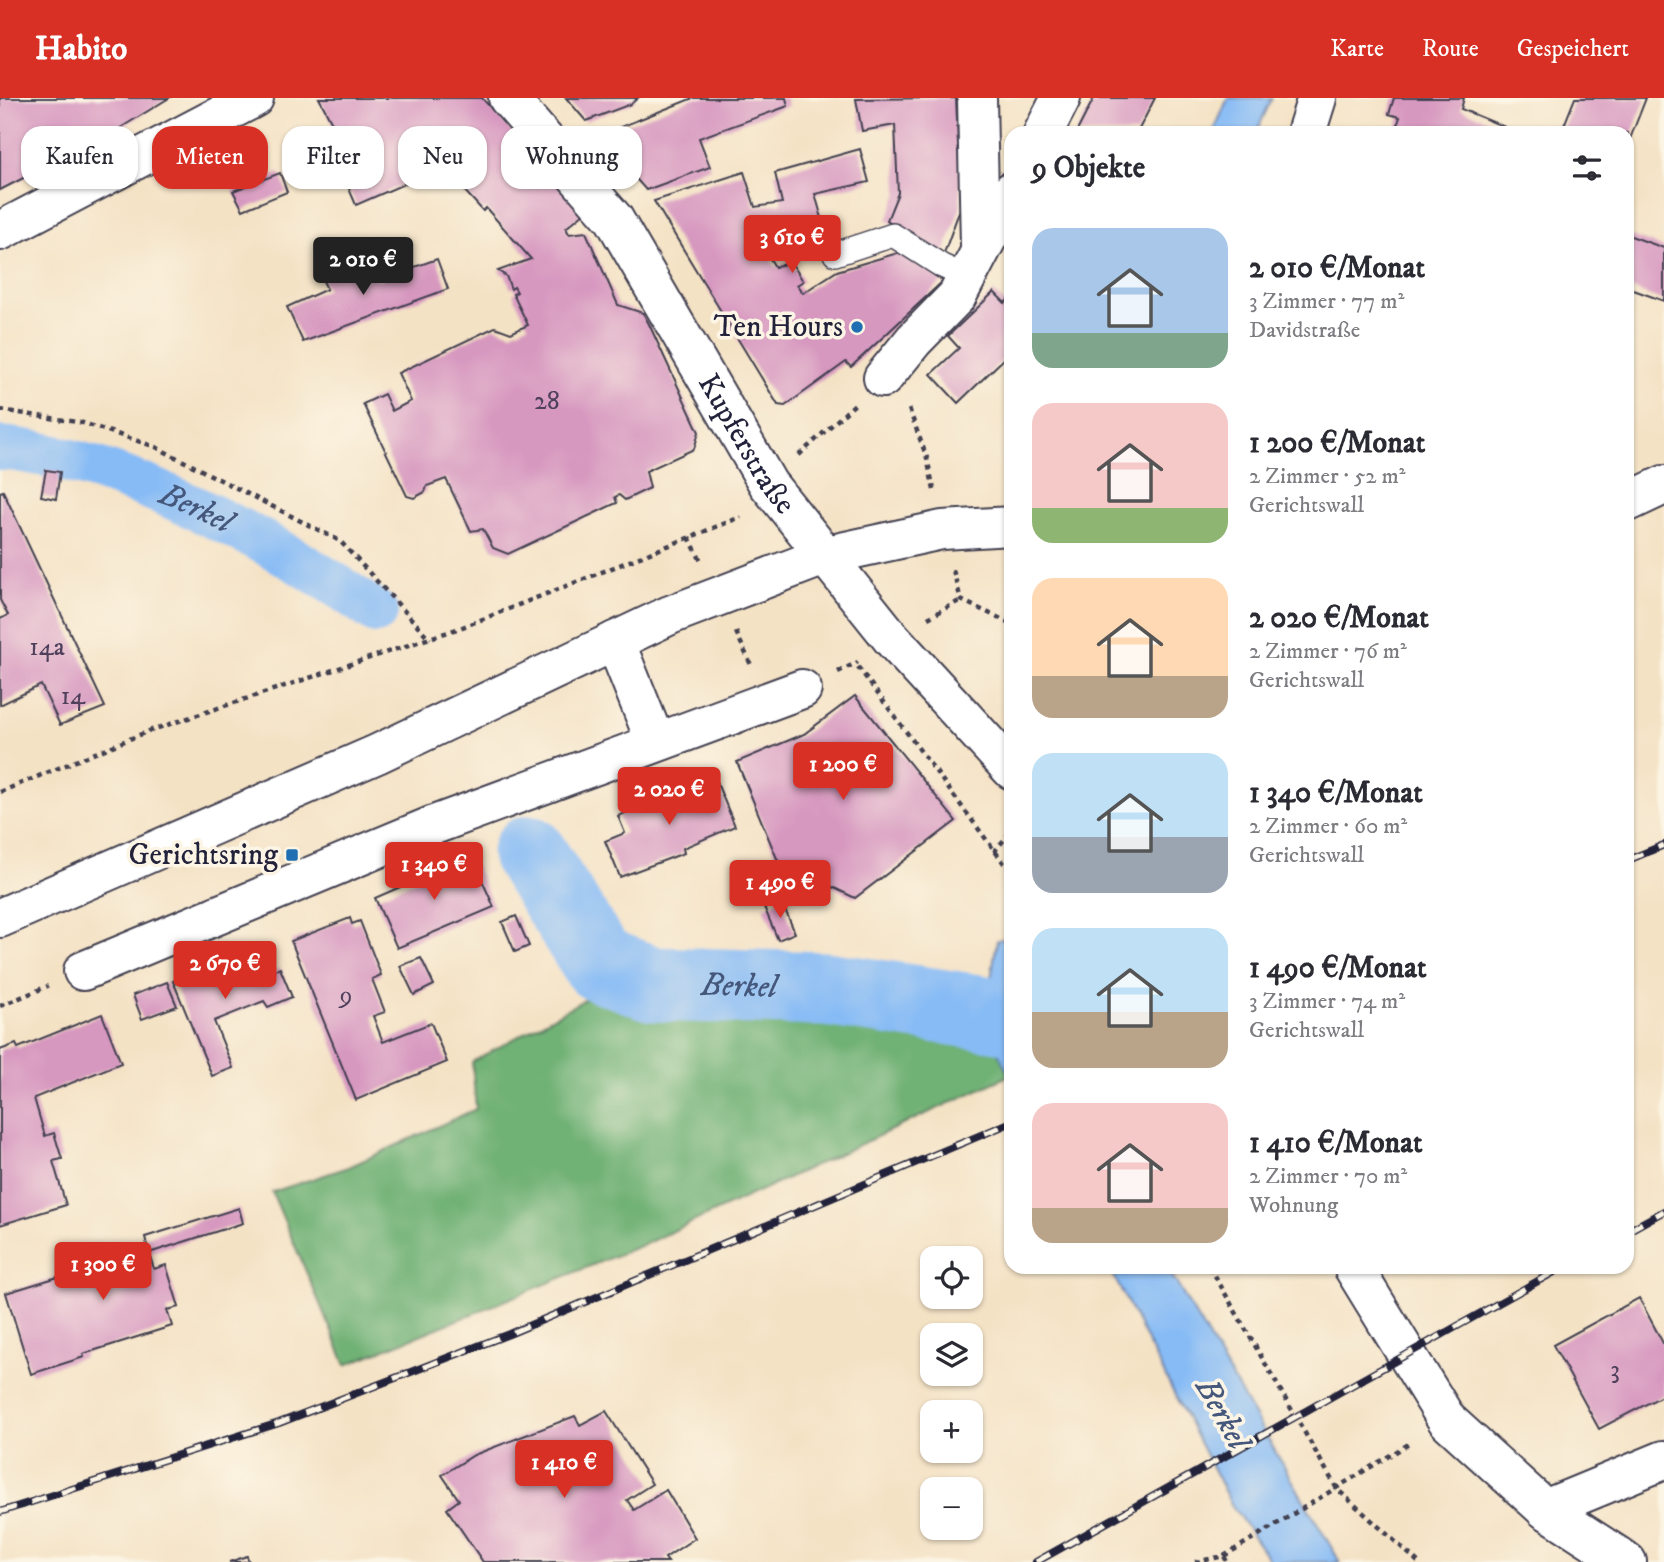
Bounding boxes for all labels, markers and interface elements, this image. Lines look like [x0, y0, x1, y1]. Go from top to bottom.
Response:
text: Habito [35, 29, 127, 70]
text: Karte [1330, 34, 1384, 64]
text: Route [1422, 34, 1479, 64]
text: Gespeichert [1517, 34, 1629, 64]
chip: Kaufen [21, 126, 138, 189]
chip: Mieten [152, 126, 268, 189]
chip: Filter [282, 126, 384, 189]
chip: Neu [398, 126, 487, 189]
chip: Wohnung [501, 126, 642, 189]
icon: filters [1568, 149, 1606, 187]
text: 9 Objekte [1032, 150, 1145, 187]
pin: 3 610 € [727, 216, 857, 275]
text: 3 610 € [760, 223, 824, 252]
pin: 2 010 € [298, 238, 428, 297]
text: 2 010 € [329, 245, 397, 274]
text: 2 010 €/Monat [1249, 250, 1425, 287]
icon: home [1088, 256, 1172, 340]
text: 3 Zimmer · 77 m² [1249, 287, 1404, 316]
place label: Ten Hours [714, 309, 843, 346]
text: Davidstraße [1249, 316, 1360, 345]
marker: Ten Hours [849, 319, 865, 335]
street label: Kupferstraße [690, 367, 803, 522]
house number: 28 [534, 385, 560, 418]
text: 1 200 €/Monat [1249, 425, 1425, 462]
icon: home [1088, 431, 1172, 515]
text: 2 Zimmer · 52 m² [1249, 462, 1406, 491]
water label: Berkel [152, 474, 242, 544]
text: Gerichtswall [1249, 491, 1364, 520]
text: 2 020 €/Monat [1249, 600, 1429, 637]
icon: home [1088, 606, 1172, 690]
house number: 14a [29, 631, 65, 664]
text: 2 Zimmer · 76 m² [1249, 637, 1407, 666]
text: Gerichtswall [1249, 666, 1364, 695]
house number: 14 [61, 680, 86, 713]
pin: 1 200 € [778, 742, 908, 802]
text: 1 200 € [809, 750, 877, 779]
pin: 2 020 € [604, 768, 734, 827]
text: 2 020 € [634, 775, 704, 804]
text: 1 340 €/Monat [1249, 775, 1423, 812]
icon: home [1088, 781, 1172, 865]
text: 2 Zimmer · 60 m² [1249, 812, 1407, 841]
place label: Gerichtsring [128, 837, 278, 874]
text: Gerichtswall [1249, 841, 1364, 870]
pin: 1 340 € [369, 842, 499, 902]
marker: Gerichtsring [284, 847, 300, 863]
text: 1 340 € [401, 850, 467, 879]
pin: 1 490 € [715, 860, 845, 920]
text: 1 490 € [746, 868, 814, 897]
pin: 2 670 € [160, 942, 290, 1001]
text: 2 670 € [189, 949, 261, 978]
text: 1 490 €/Monat [1249, 950, 1427, 987]
icon: home [1088, 956, 1172, 1040]
water label: Berkel [700, 965, 781, 1008]
house number: 9 [338, 979, 352, 1012]
text: 3 Zimmer · 74 m² [1249, 987, 1405, 1016]
text: Gerichtswall [1249, 1016, 1364, 1045]
text: 1 410 €/Monat [1249, 1125, 1423, 1162]
icon: home [1088, 1131, 1172, 1215]
text: 2 Zimmer · 70 m² [1249, 1162, 1407, 1191]
text: Wohnung [1249, 1191, 1338, 1220]
pin: 1 300 € [38, 1242, 168, 1302]
map controls [920, 1246, 983, 1540]
button: locate [920, 1246, 983, 1309]
text: 1 300 € [70, 1250, 136, 1279]
button: layers [920, 1323, 983, 1386]
house number: 3 [1610, 1354, 1620, 1387]
water label: Berkel [1186, 1370, 1260, 1460]
button: + [920, 1400, 983, 1463]
pin: 1 410 € [499, 1440, 629, 1500]
text: 1 410 € [531, 1448, 597, 1477]
button: − [920, 1477, 983, 1540]

